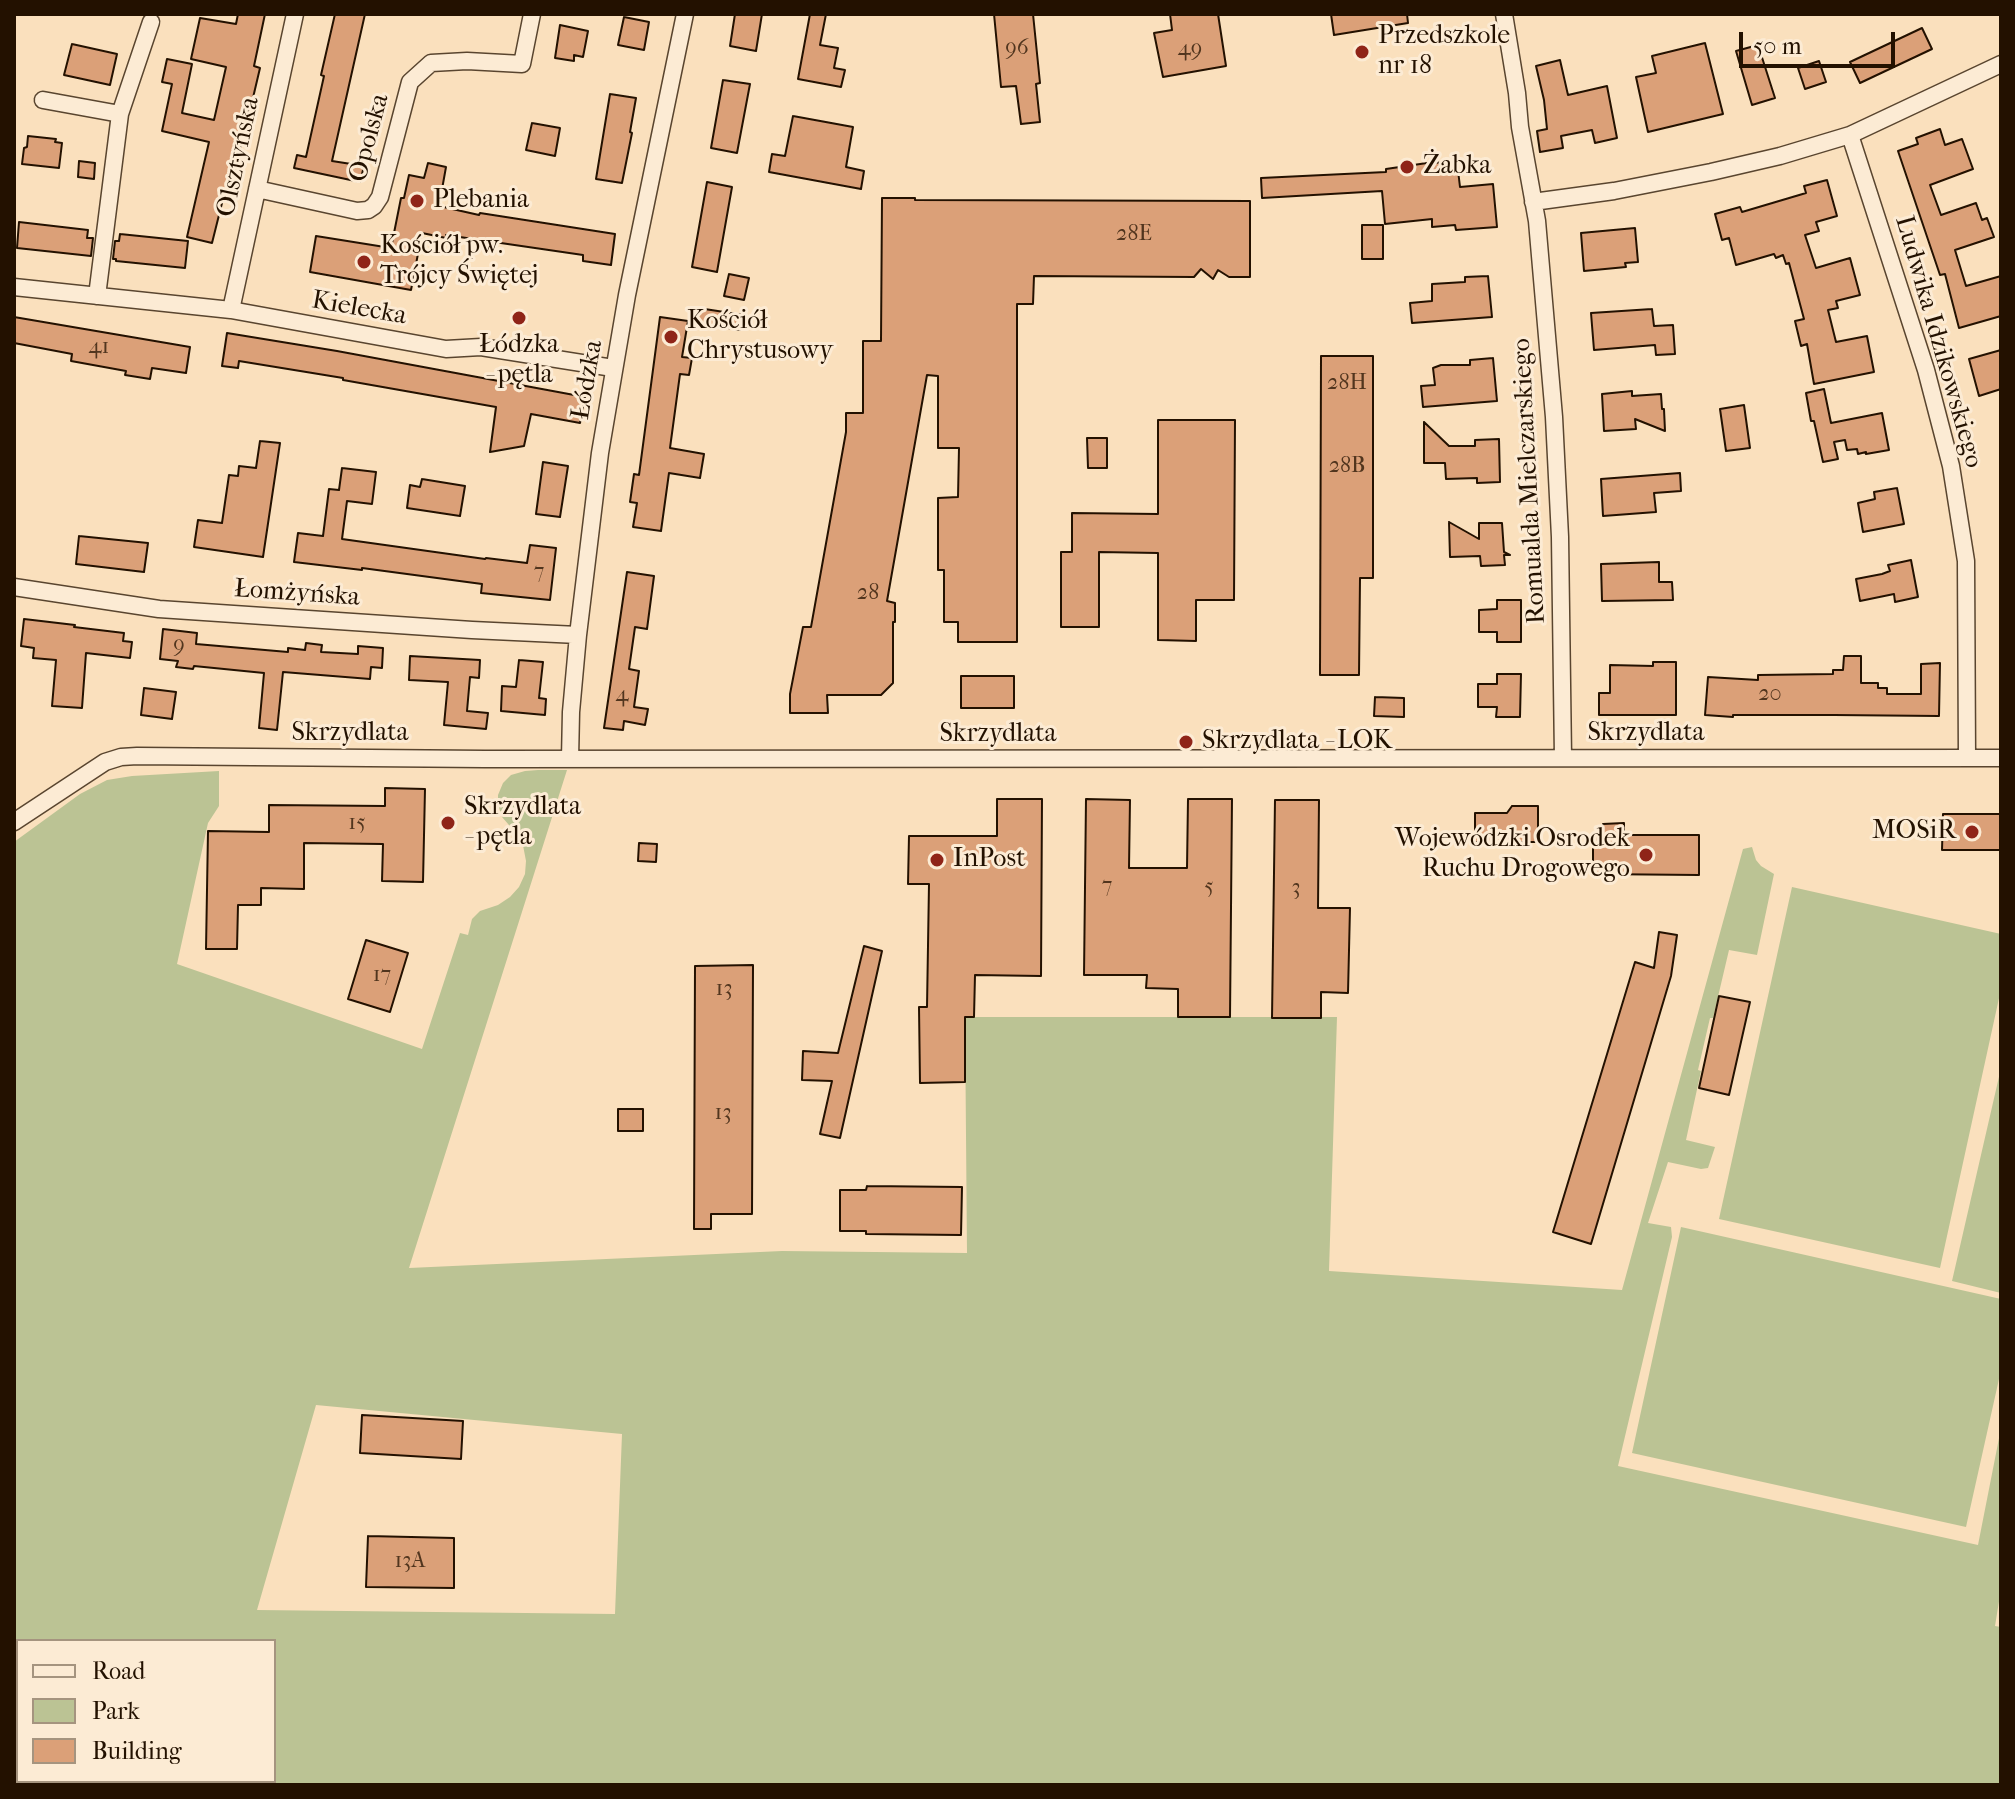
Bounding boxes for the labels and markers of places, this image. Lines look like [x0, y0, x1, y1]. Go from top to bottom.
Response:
place label: Przedszkole nr 18 [1378, 21, 1510, 82]
marker: Przedszkole nr 18 [1353, 43, 1371, 61]
place label: Żabka [1423, 151, 1491, 183]
marker: Żabka [1398, 158, 1416, 176]
place label: Plebania [433, 185, 529, 217]
marker: Plebania [408, 192, 426, 210]
place label: Kościół pw. Trójcy Świętej [380, 231, 539, 292]
marker: Kościół pw. Trójcy Świętej [355, 253, 373, 271]
place label: Kościół Chrystusowy [687, 306, 833, 368]
marker: Łódzka - pętla [510, 309, 528, 327]
marker: Kościół Chrystusowy [662, 328, 680, 346]
place label: Łódzka - pętla [479, 330, 559, 392]
place label: Skrzydlata - LOK [1202, 726, 1392, 758]
marker: Skrzydlata - LOK [1177, 733, 1195, 751]
place label: Skrzydlata - pętla [464, 792, 581, 854]
marker: Skrzydlata - pętla [439, 814, 457, 832]
place label: MOSiR [1872, 816, 1956, 848]
marker: MOSiR [1963, 823, 1981, 841]
place label: Wojewódzki Osrodek Ruchu Drogowego [1395, 824, 1630, 886]
place label: InPost [953, 844, 1025, 876]
marker: Wojewódzki Osrodek Ruchu Drogowego [1637, 846, 1655, 864]
marker: InPost [928, 851, 946, 869]

